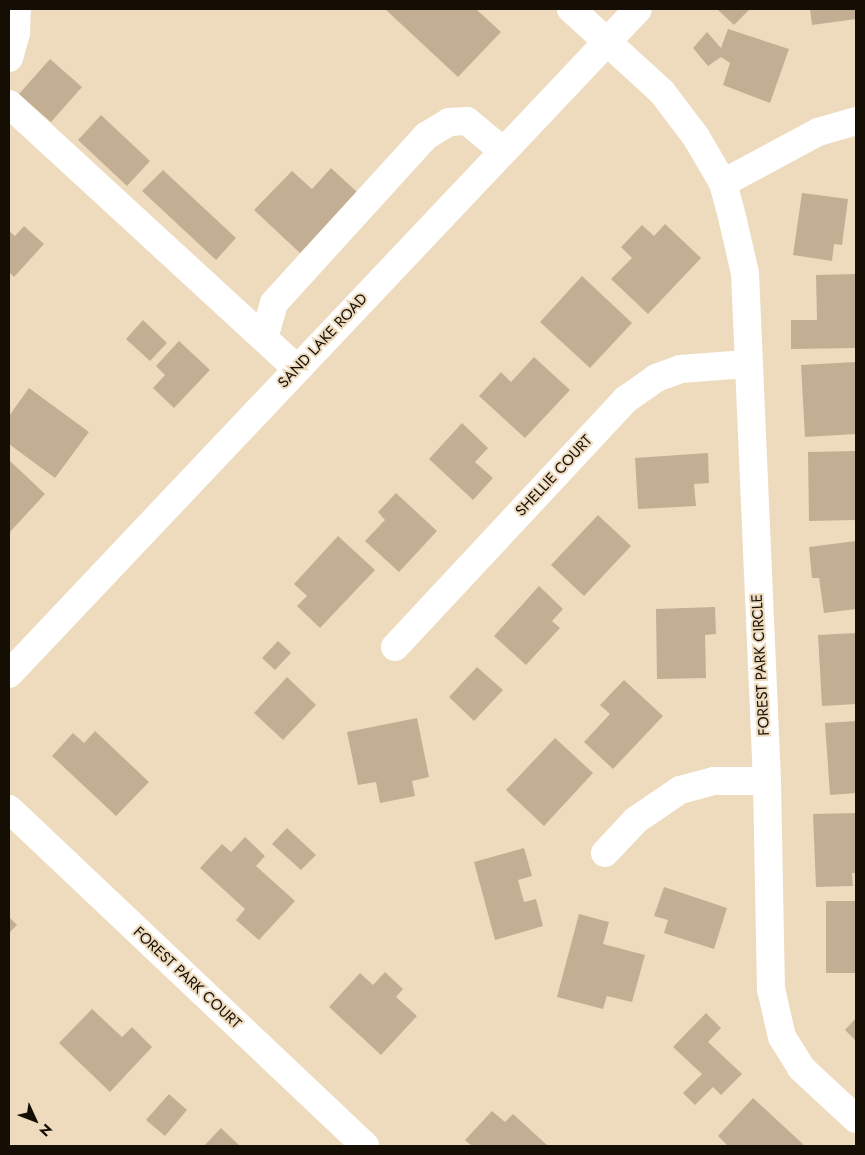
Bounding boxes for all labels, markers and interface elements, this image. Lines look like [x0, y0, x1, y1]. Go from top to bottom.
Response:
street label: SAND LAKE ROAD [275, 290, 371, 392]
street label: SHELLIE COURT [512, 432, 596, 520]
street label: FOREST PARK CIRCLE [748, 594, 774, 736]
street label: FOREST PARK COURT [129, 923, 245, 1033]
north arrow [10, 1095, 60, 1145]
text: N [35, 1119, 57, 1141]

